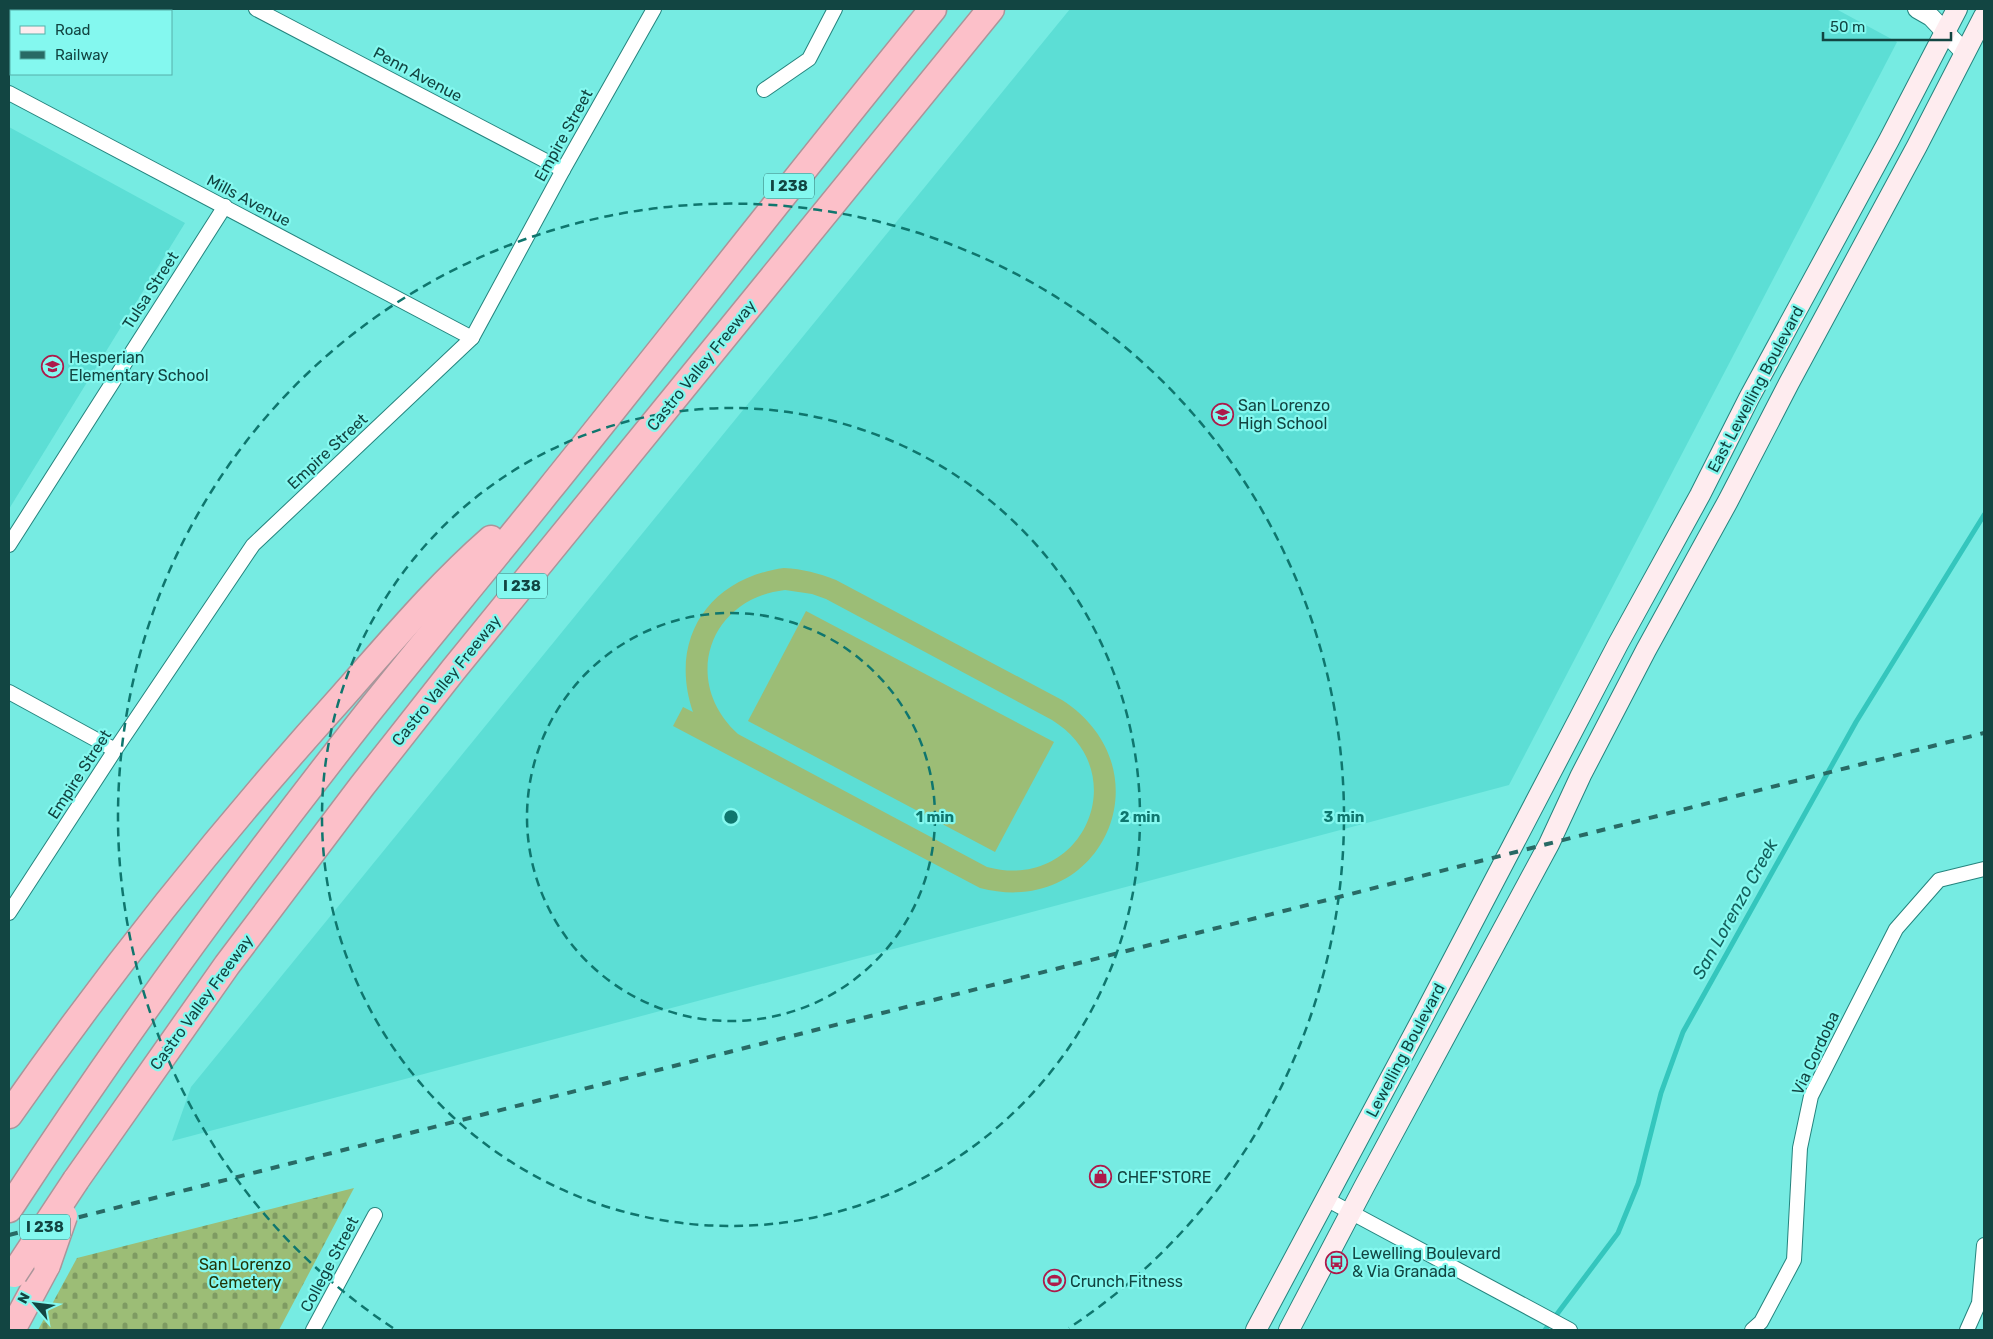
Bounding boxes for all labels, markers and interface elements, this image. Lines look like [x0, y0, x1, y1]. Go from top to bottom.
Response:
legend [10, 10, 172, 75]
scale bar [1823, 10, 1950, 42]
text: 50 m [1830, 18, 1865, 36]
text: Road [55, 21, 91, 39]
street label: Penn Avenue [370, 43, 466, 106]
text: Railway [55, 46, 109, 64]
street label: Empire Street [530, 86, 597, 185]
street label: Mills Avenue [204, 170, 294, 230]
road number: I 238 [764, 174, 814, 198]
street label: Tulsa Street [118, 248, 183, 333]
street label: Castro Valley Freeway [643, 296, 760, 434]
street label: East Lewelling Boulevard [1703, 303, 1807, 476]
place label: Hesperian Elementary School [69, 348, 209, 385]
school or university icon: Hesperian Elementary School [41, 354, 65, 378]
place label: San Lorenzo High School [1238, 396, 1330, 433]
school or university icon: San Lorenzo High School [1210, 402, 1234, 426]
street label: Empire Street [283, 410, 371, 493]
road number: I 238 [497, 574, 547, 598]
street label: Castro Valley Freeway [388, 611, 505, 749]
street label: Empire Street [44, 726, 115, 822]
centre of rings [722, 808, 740, 826]
text: 1 min [916, 808, 954, 826]
text: 2 min [1120, 808, 1160, 826]
text: 3 min [1324, 808, 1364, 826]
water label: San Lorenzo Creek [1687, 835, 1783, 983]
street label: Castro Valley Freeway [146, 931, 257, 1074]
street label: Lewelling Boulevard [1362, 980, 1449, 1120]
street label: Via Cordoba [1788, 1008, 1843, 1098]
shop icon: CHEF'STORE [1089, 1165, 1113, 1189]
place label: CHEF'STORE [1117, 1168, 1211, 1187]
street label: College Street [296, 1213, 363, 1315]
road number: I 238 [20, 1214, 70, 1240]
place label: Lewelling Boulevard & Via Granada [1352, 1244, 1501, 1281]
bus stop icon: Lewelling Boulevard & Via Granada [1324, 1250, 1348, 1274]
park label: San Lorenzo Cemetery [199, 1255, 291, 1292]
sports icon: Crunch Fitness [1042, 1269, 1066, 1293]
place label: Crunch Fitness [1070, 1272, 1183, 1291]
north arrow [10, 1279, 60, 1329]
text: N [14, 1290, 34, 1307]

